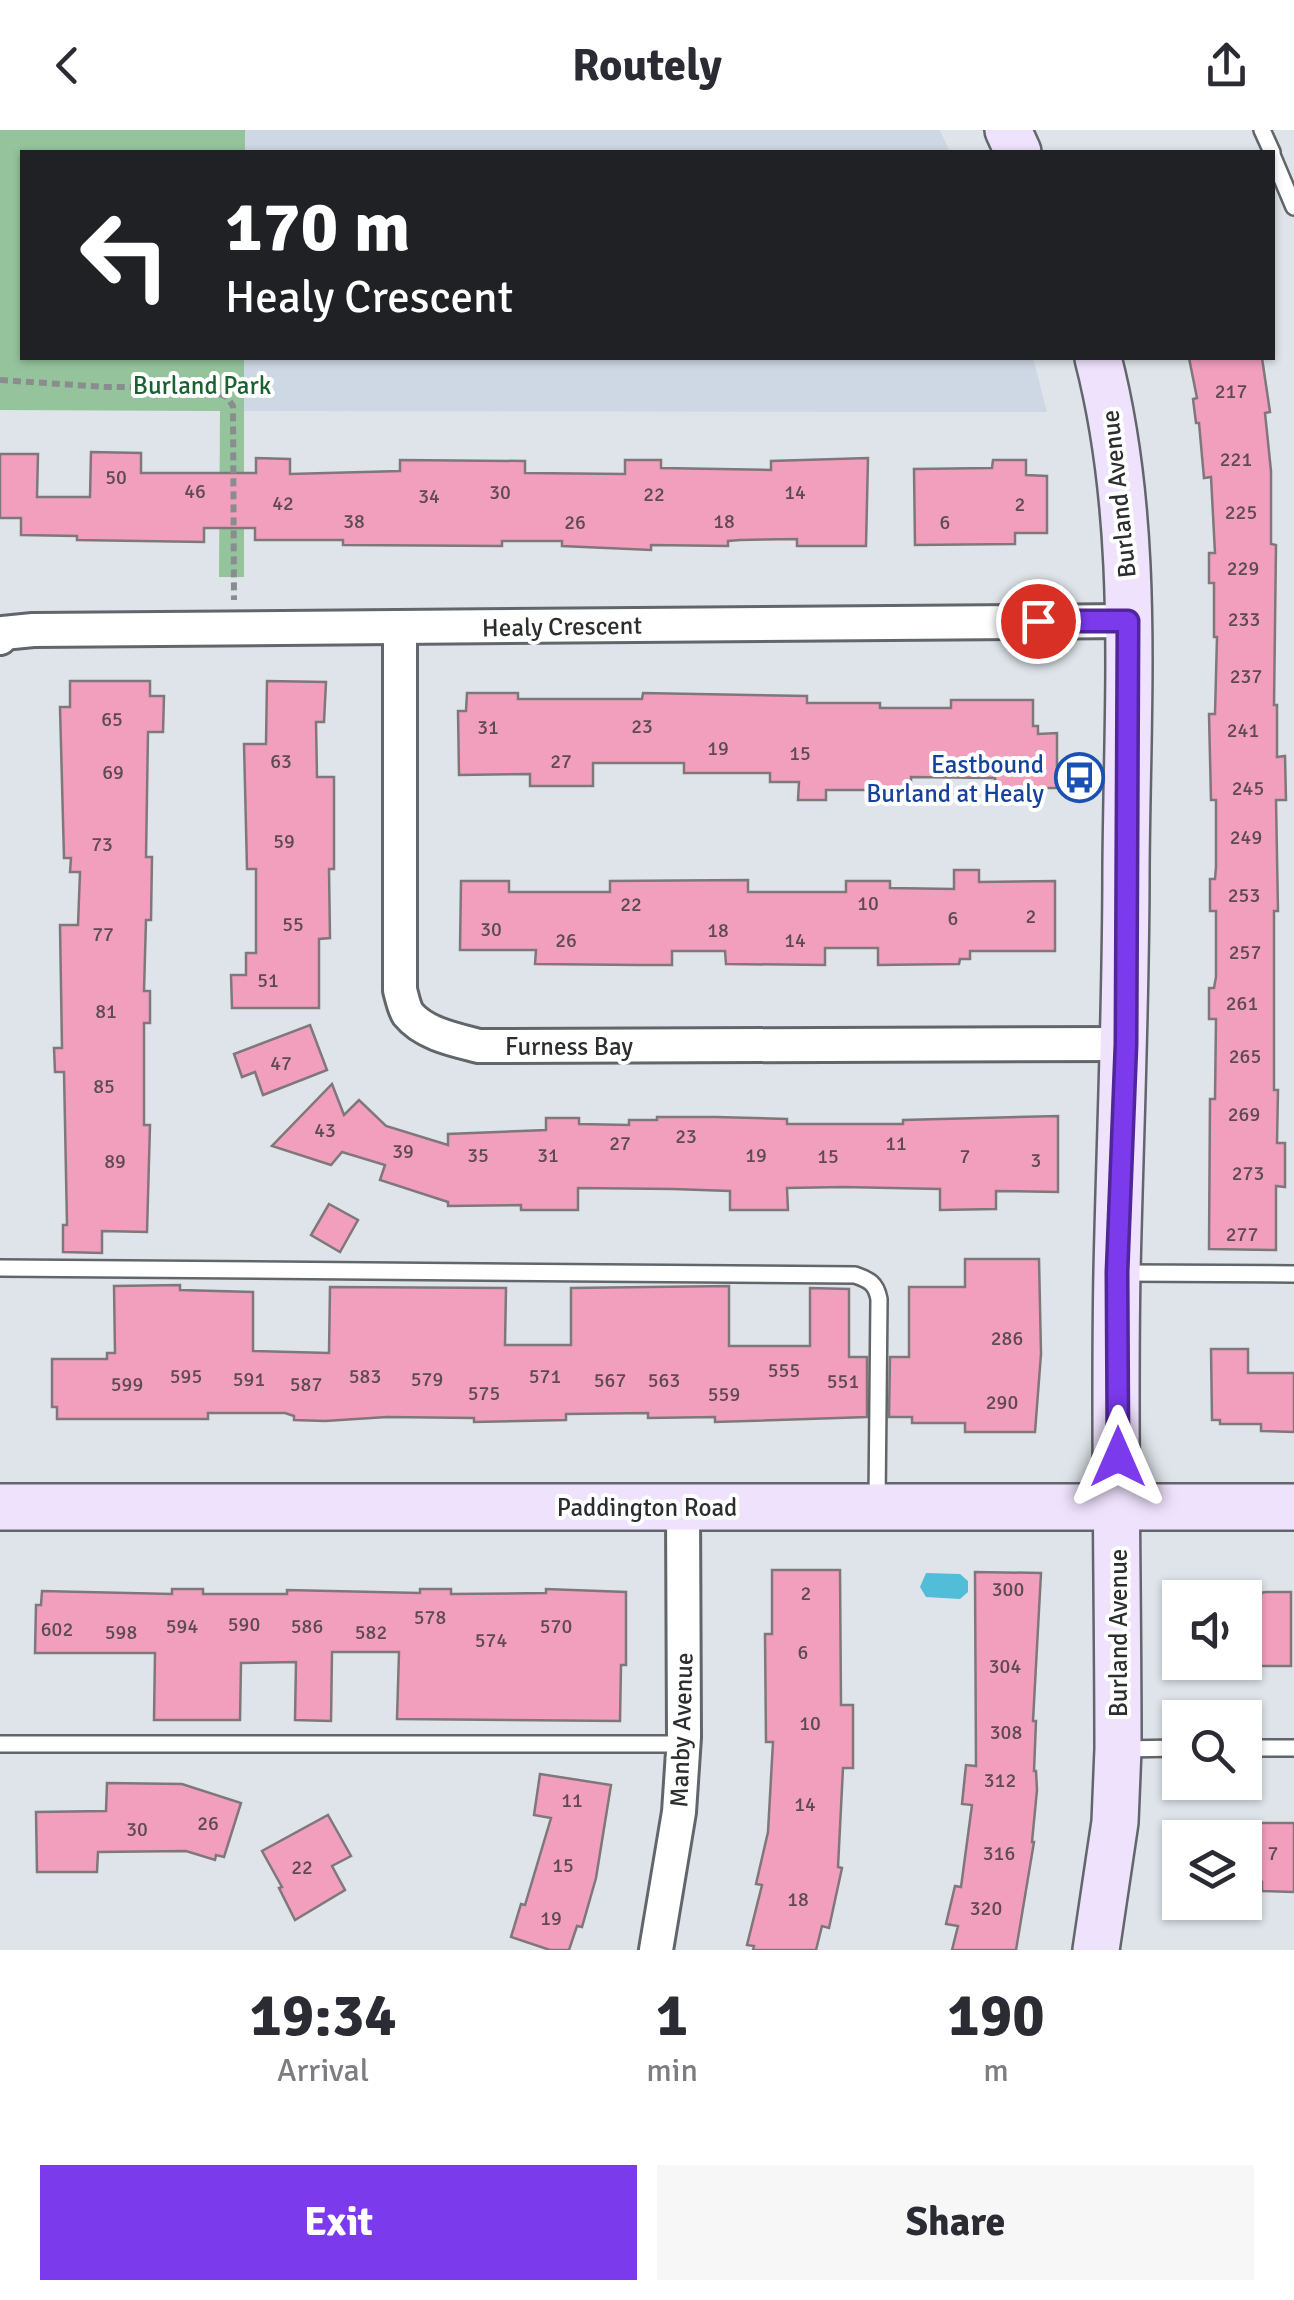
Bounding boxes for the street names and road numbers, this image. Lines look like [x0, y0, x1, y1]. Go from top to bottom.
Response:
street label: Burland Avenue [1094, 408, 1143, 579]
street label: Healy Crescent [482, 610, 643, 643]
street label: Furness Bay [505, 1031, 633, 1062]
street label: Paddington Road [557, 1492, 737, 1523]
street label: Burland Avenue [1103, 1549, 1134, 1717]
street label: Manby Avenue [663, 1652, 700, 1808]

